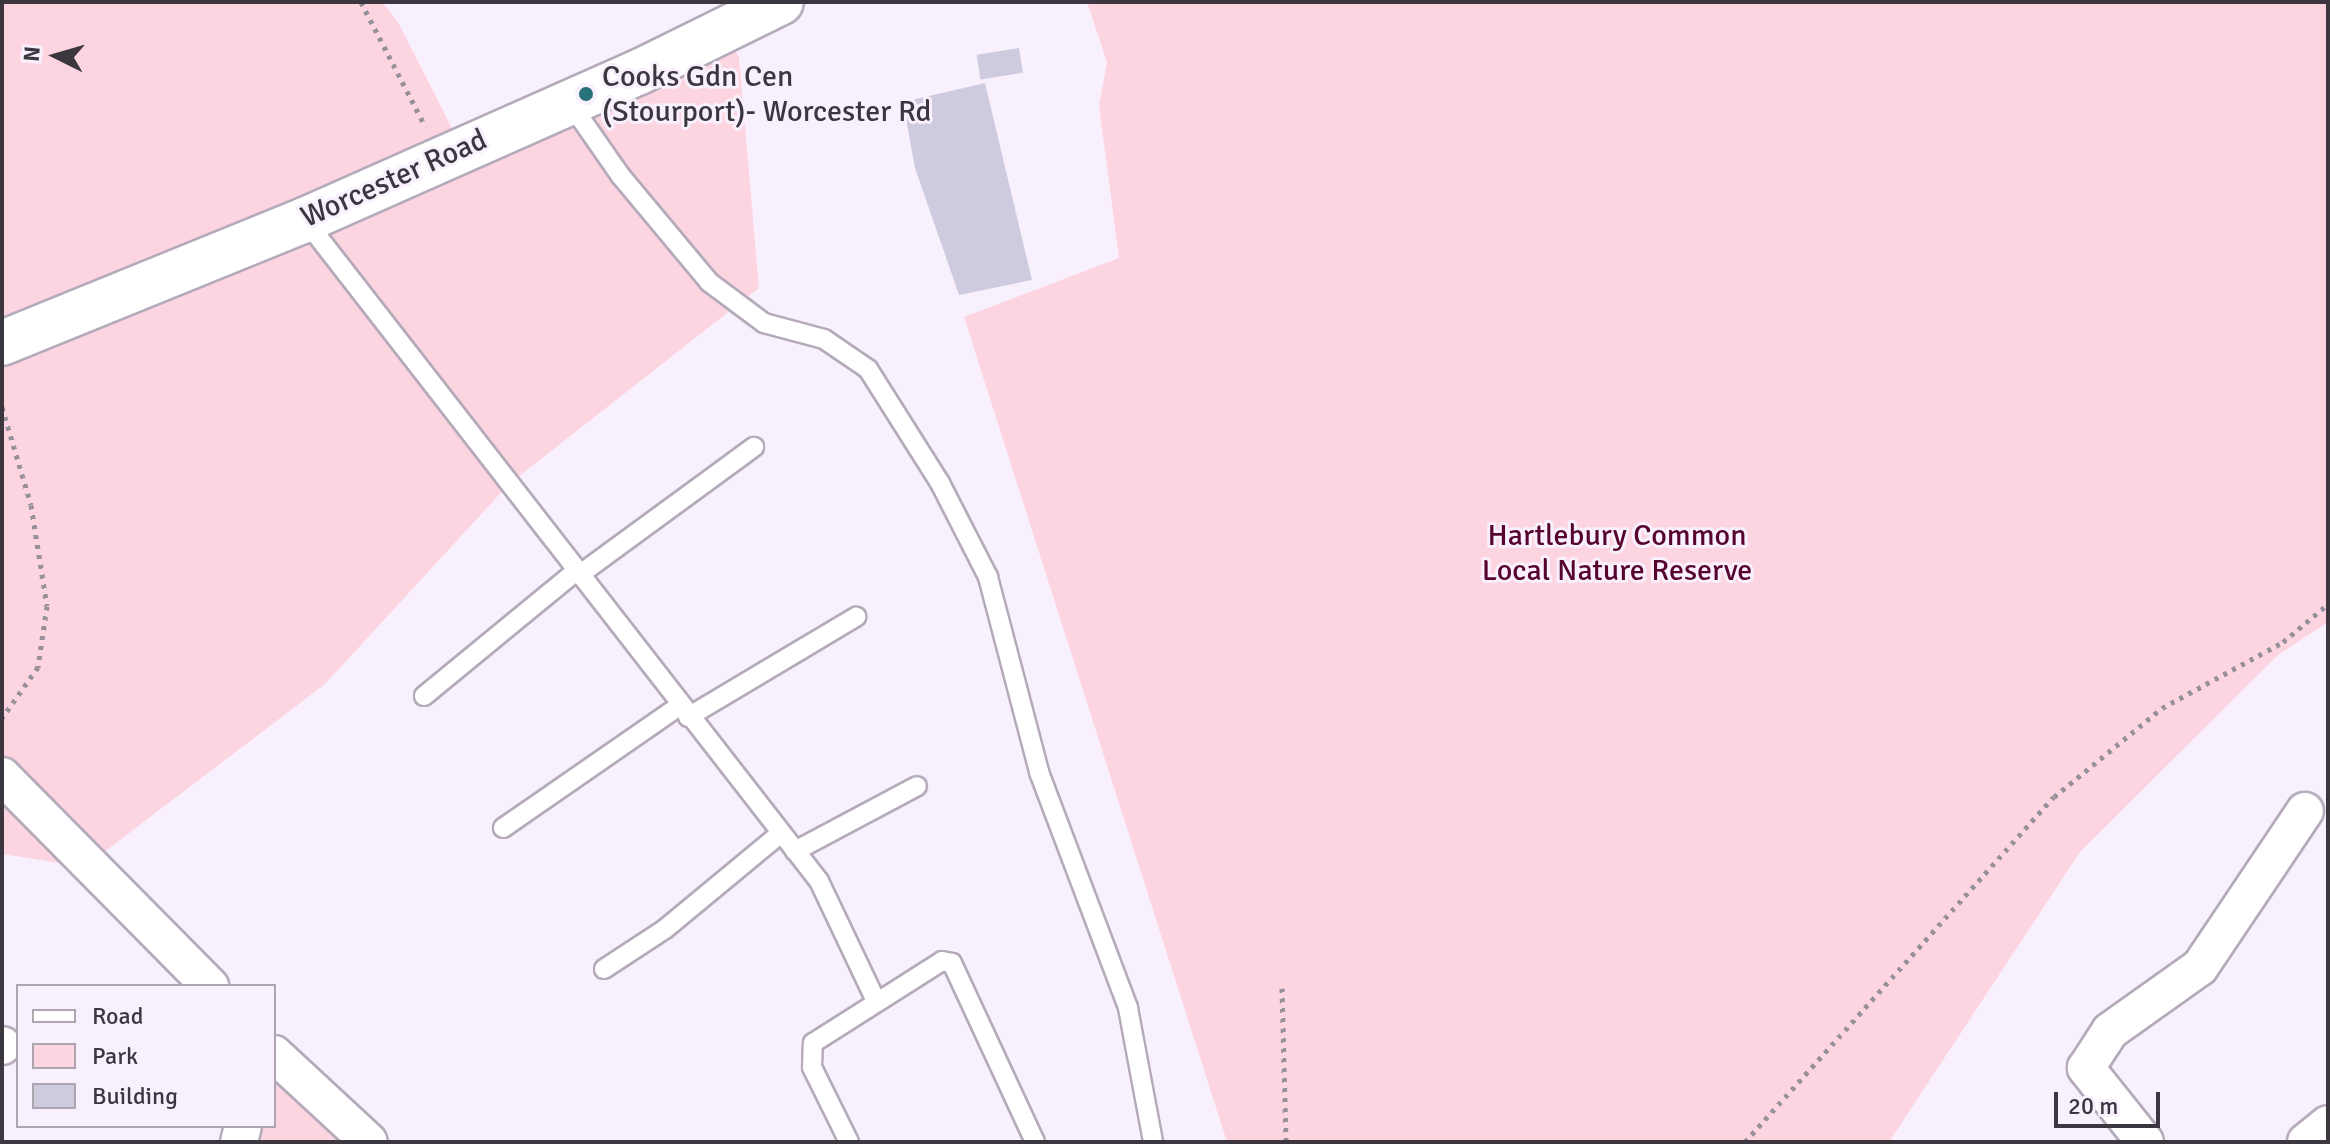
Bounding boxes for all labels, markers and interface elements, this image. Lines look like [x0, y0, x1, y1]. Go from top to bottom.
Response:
north arrow [16, 16, 96, 96]
text: N [17, 45, 46, 63]
place label: Cooks Gdn Cen (Stourport)- Worcester Rd [602, 59, 931, 130]
marker: Cooks Gdn Cen (Stourport)- Worcester Rd [577, 85, 595, 103]
street label: Worcester Road [296, 122, 492, 236]
park label: Hartlebury Common Local Nature Reserve [1482, 518, 1752, 588]
legend [16, 984, 276, 1128]
text: Road [92, 1001, 143, 1031]
text: Park [92, 1041, 138, 1071]
scale bar [2058, 1076, 2164, 1126]
text: Building [92, 1081, 178, 1111]
text: 20 m [2068, 1091, 2118, 1121]

